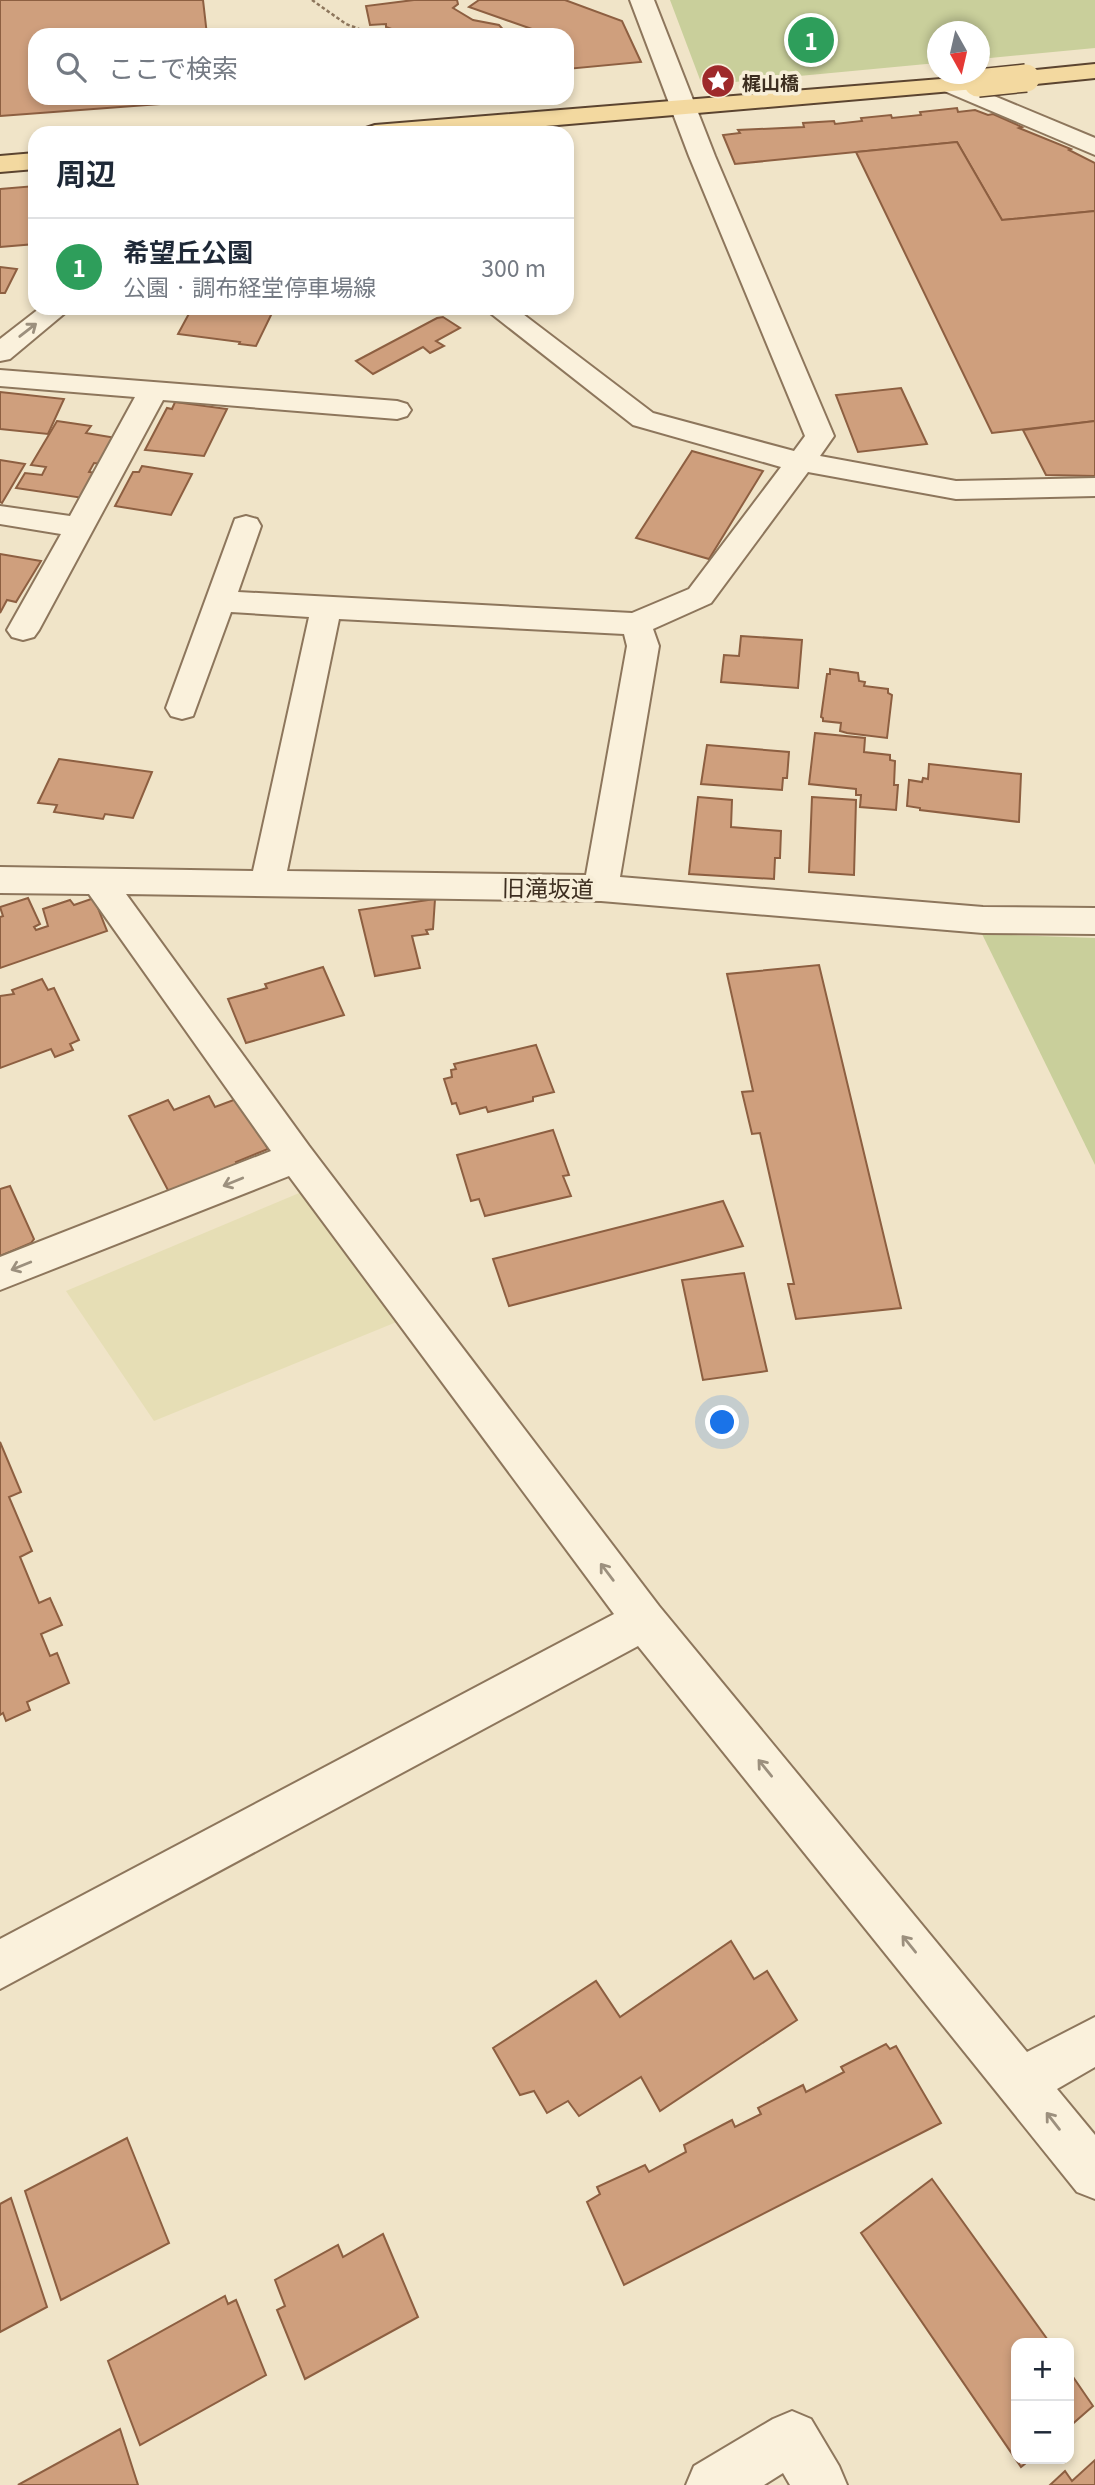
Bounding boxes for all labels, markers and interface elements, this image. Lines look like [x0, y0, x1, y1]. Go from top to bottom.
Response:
pin: 1 [788, 14, 834, 66]
north arrow [927, 21, 990, 84]
search box [28, 28, 574, 105]
icon: search [52, 48, 90, 86]
text: ここで検索 [108, 48, 238, 85]
place icon: 梶山橋 [699, 62, 737, 100]
place label: 梶山橋 [742, 68, 799, 95]
text: 周辺 [56, 150, 116, 194]
text: 希望丘公園 [123, 232, 253, 269]
text: 1 [72, 250, 86, 284]
text: 300 m [481, 250, 546, 284]
text: 公園 · 調布経堂停車場線 [123, 269, 376, 303]
one-way arrow [19, 322, 37, 337]
street label: 旧滝坂道 [502, 869, 594, 905]
one-way arrow [222, 1177, 244, 1190]
one-way arrow [11, 1261, 33, 1274]
your location [705, 1405, 739, 1439]
one-way arrow [600, 1563, 615, 1582]
one-way arrow [757, 1760, 773, 1778]
one-way arrow [901, 1936, 917, 1954]
one-way arrow [1045, 2112, 1060, 2130]
map controls [1011, 2338, 1074, 2464]
button: + [1011, 2338, 1074, 2401]
button: − [1011, 2401, 1074, 2464]

